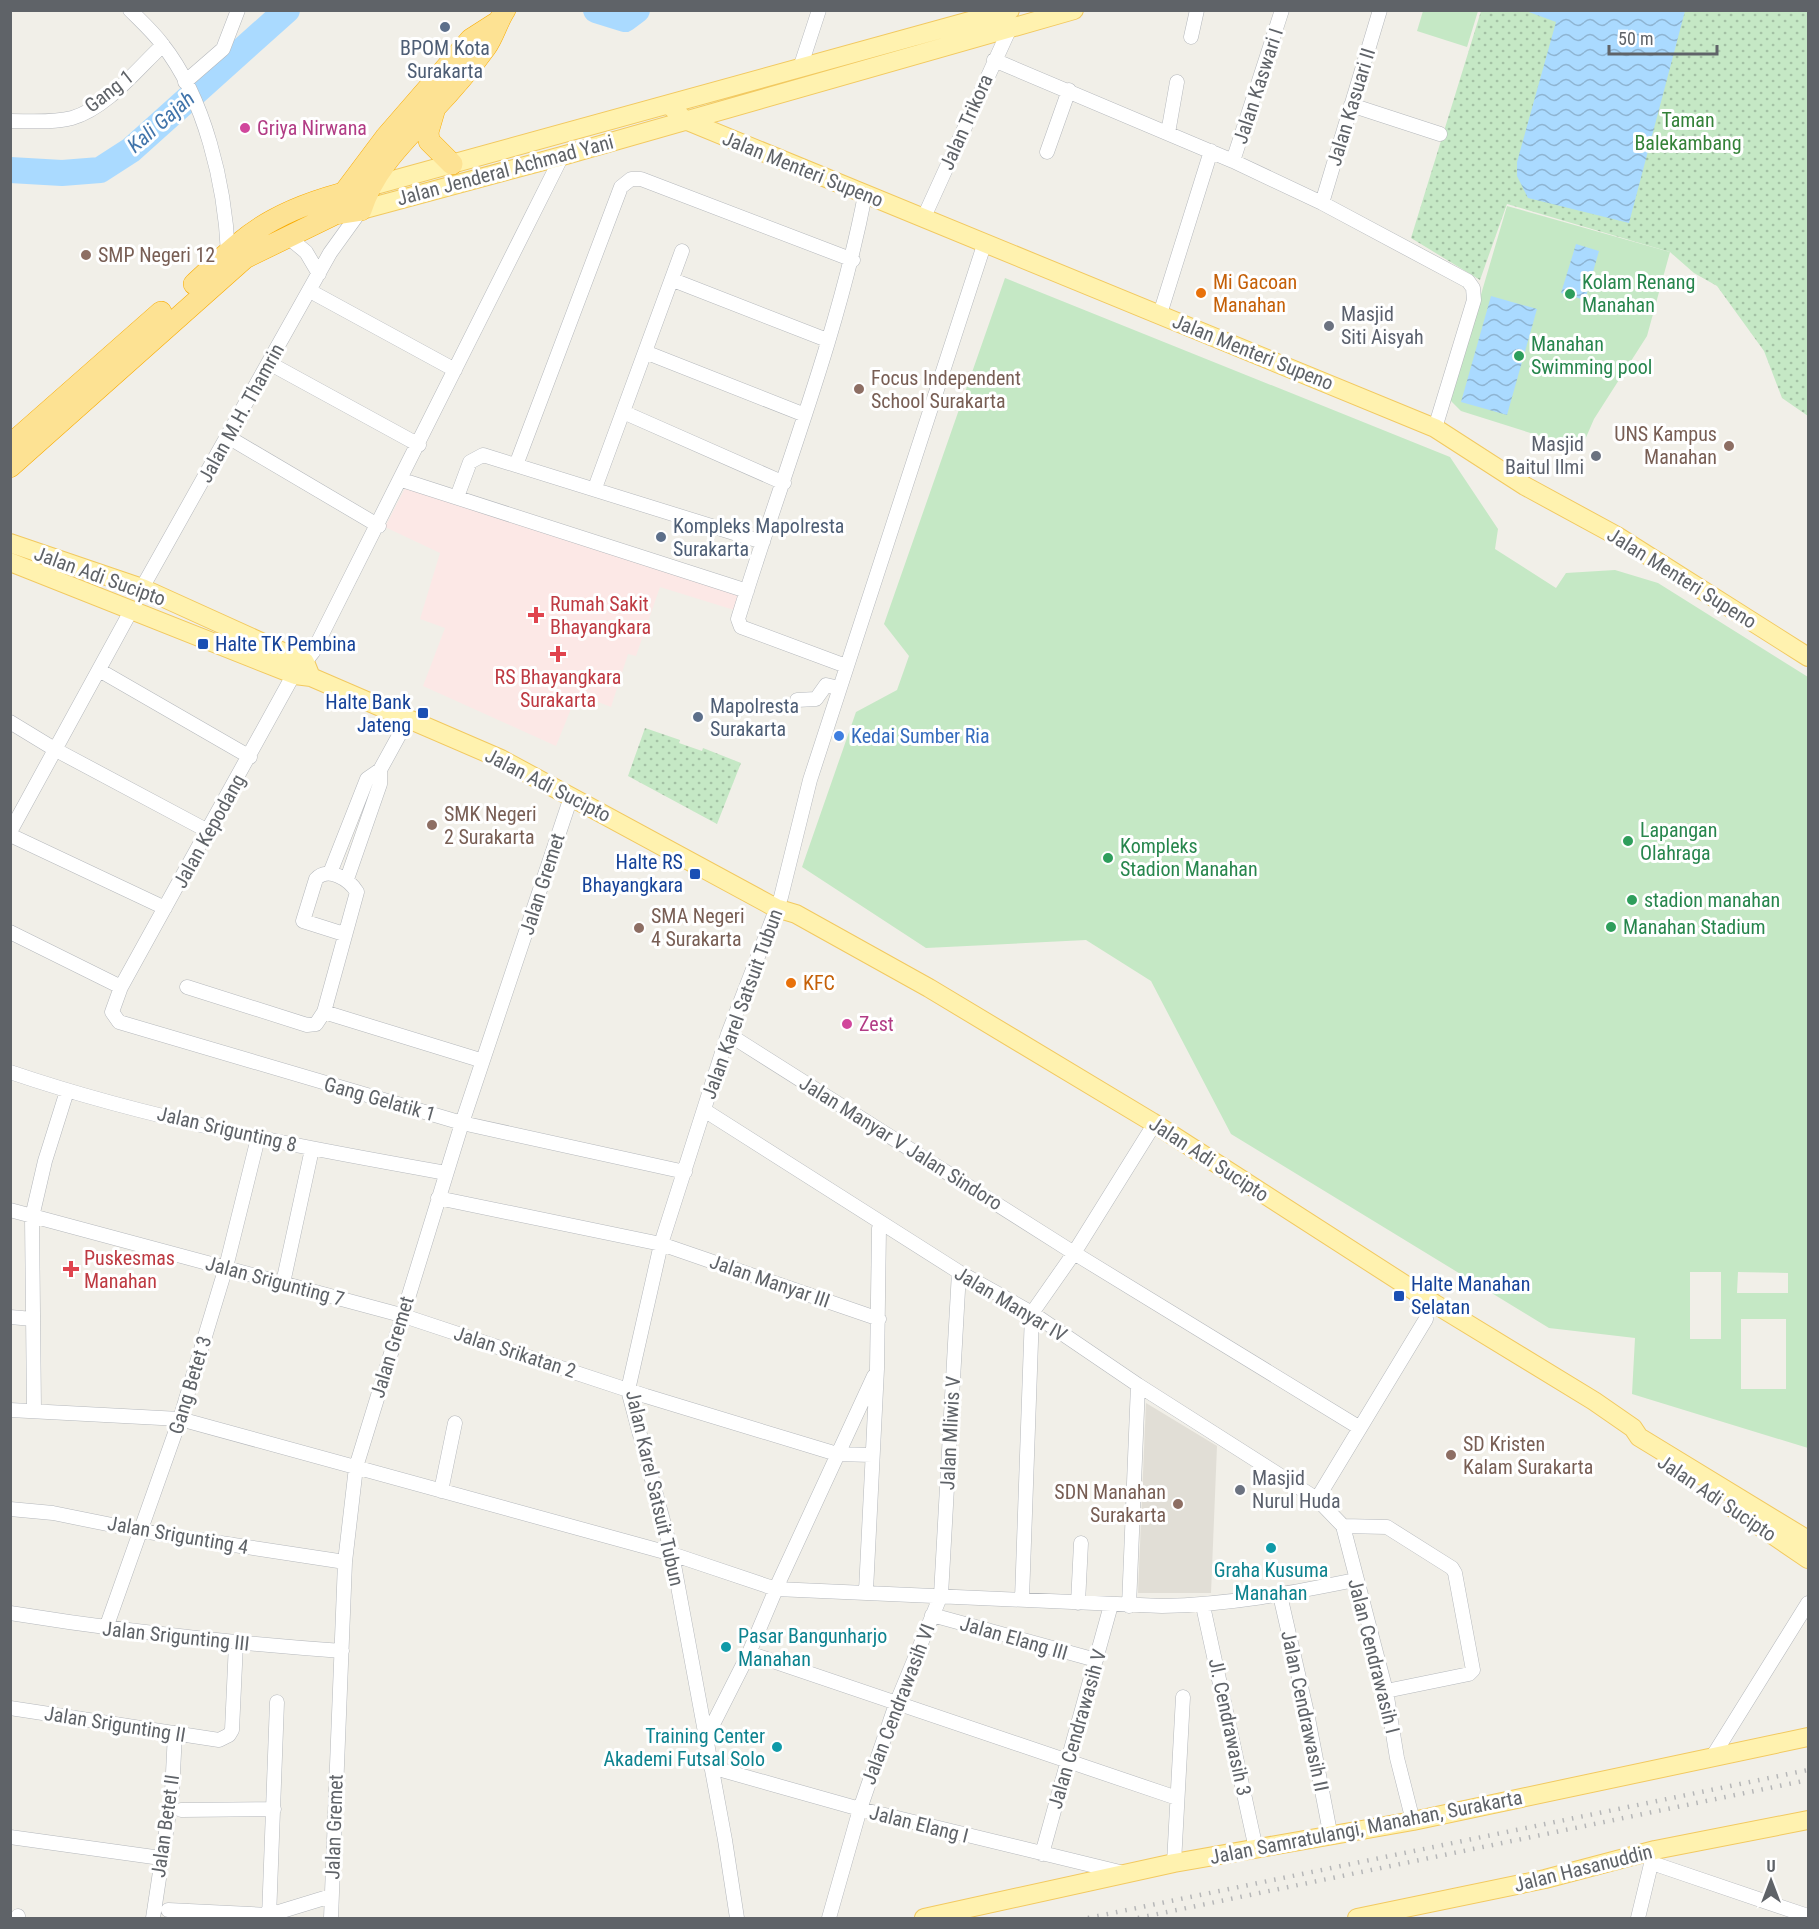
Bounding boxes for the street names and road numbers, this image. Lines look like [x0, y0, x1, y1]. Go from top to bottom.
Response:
street label: Jalan Kaswari I [1228, 25, 1288, 147]
street label: Jalan Kasuari II [1322, 45, 1380, 169]
street label: Gang 1 [80, 64, 138, 118]
street label: Jalan Trikora [934, 71, 998, 173]
street label: Jalan Menteri Supeno [719, 126, 887, 212]
street label: Jalan Jenderal Achmad Yani [394, 129, 616, 211]
street label: Jalan Menteri Supeno [1169, 309, 1337, 395]
street label: Jalan M.H. Thamrin [193, 339, 289, 487]
street label: Jalan Menteri Supeno [1603, 522, 1761, 634]
street label: Jalan Adi Sucipto [31, 541, 169, 611]
street label: Jalan Adi Sucipto [481, 743, 615, 827]
street label: Jalan Kepodang [168, 770, 250, 892]
street label: Jalan Gremet [514, 830, 570, 938]
street label: Jalan Karel Satsuit Tubun [696, 906, 788, 1102]
street label: Jalan Manyar V Jalan Sindoro [795, 1071, 1007, 1215]
street label: Gang Gelatik 1 [321, 1072, 439, 1126]
street label: Jalan Srigunting 8 [155, 1101, 299, 1157]
street label: Jalan Adi Sucipto [1145, 1111, 1273, 1207]
street label: Jalan Manyar III [707, 1249, 833, 1313]
street label: Jalan Srigunting 7 [203, 1251, 347, 1311]
street label: Jalan Manyar IV [951, 1261, 1071, 1347]
street label: Jalan Gremet [365, 1293, 419, 1401]
street label: Jalan Srikatan 2 [451, 1321, 579, 1383]
street label: Gang Betet 3 [164, 1333, 216, 1437]
street label: Jalan Mliwis V [935, 1375, 965, 1491]
street label: Jalan Karel Satsuit Tubun [621, 1388, 689, 1588]
street label: Jalan Adi Sucipto [1653, 1450, 1781, 1546]
street label: Jalan Srigunting 4 [106, 1511, 250, 1559]
street label: Jalan Cendrawasih I [1343, 1576, 1405, 1736]
street label: Jalan Elang III [957, 1611, 1071, 1665]
street label: Jalan Srigunting III [101, 1616, 251, 1656]
street label: Jalan Cendrawasih VI [856, 1620, 940, 1788]
street label: Jalan Cendrawasih II [1276, 1628, 1334, 1794]
street label: Jalan Cendrawasih V [1043, 1646, 1111, 1812]
street label: Jl. Cendrawasih 3 [1204, 1656, 1256, 1798]
street label: Jalan Srigunting II [43, 1701, 187, 1747]
street label: Jalan Betet II [146, 1773, 184, 1879]
street label: Jalan Gremet [320, 1774, 348, 1880]
street label: Jalan Samratulangi, Manahan, Surakarta [1208, 1785, 1524, 1869]
street label: Jalan Elang I [867, 1800, 971, 1848]
street label: Jalan Hasanuddin [1511, 1839, 1655, 1897]

